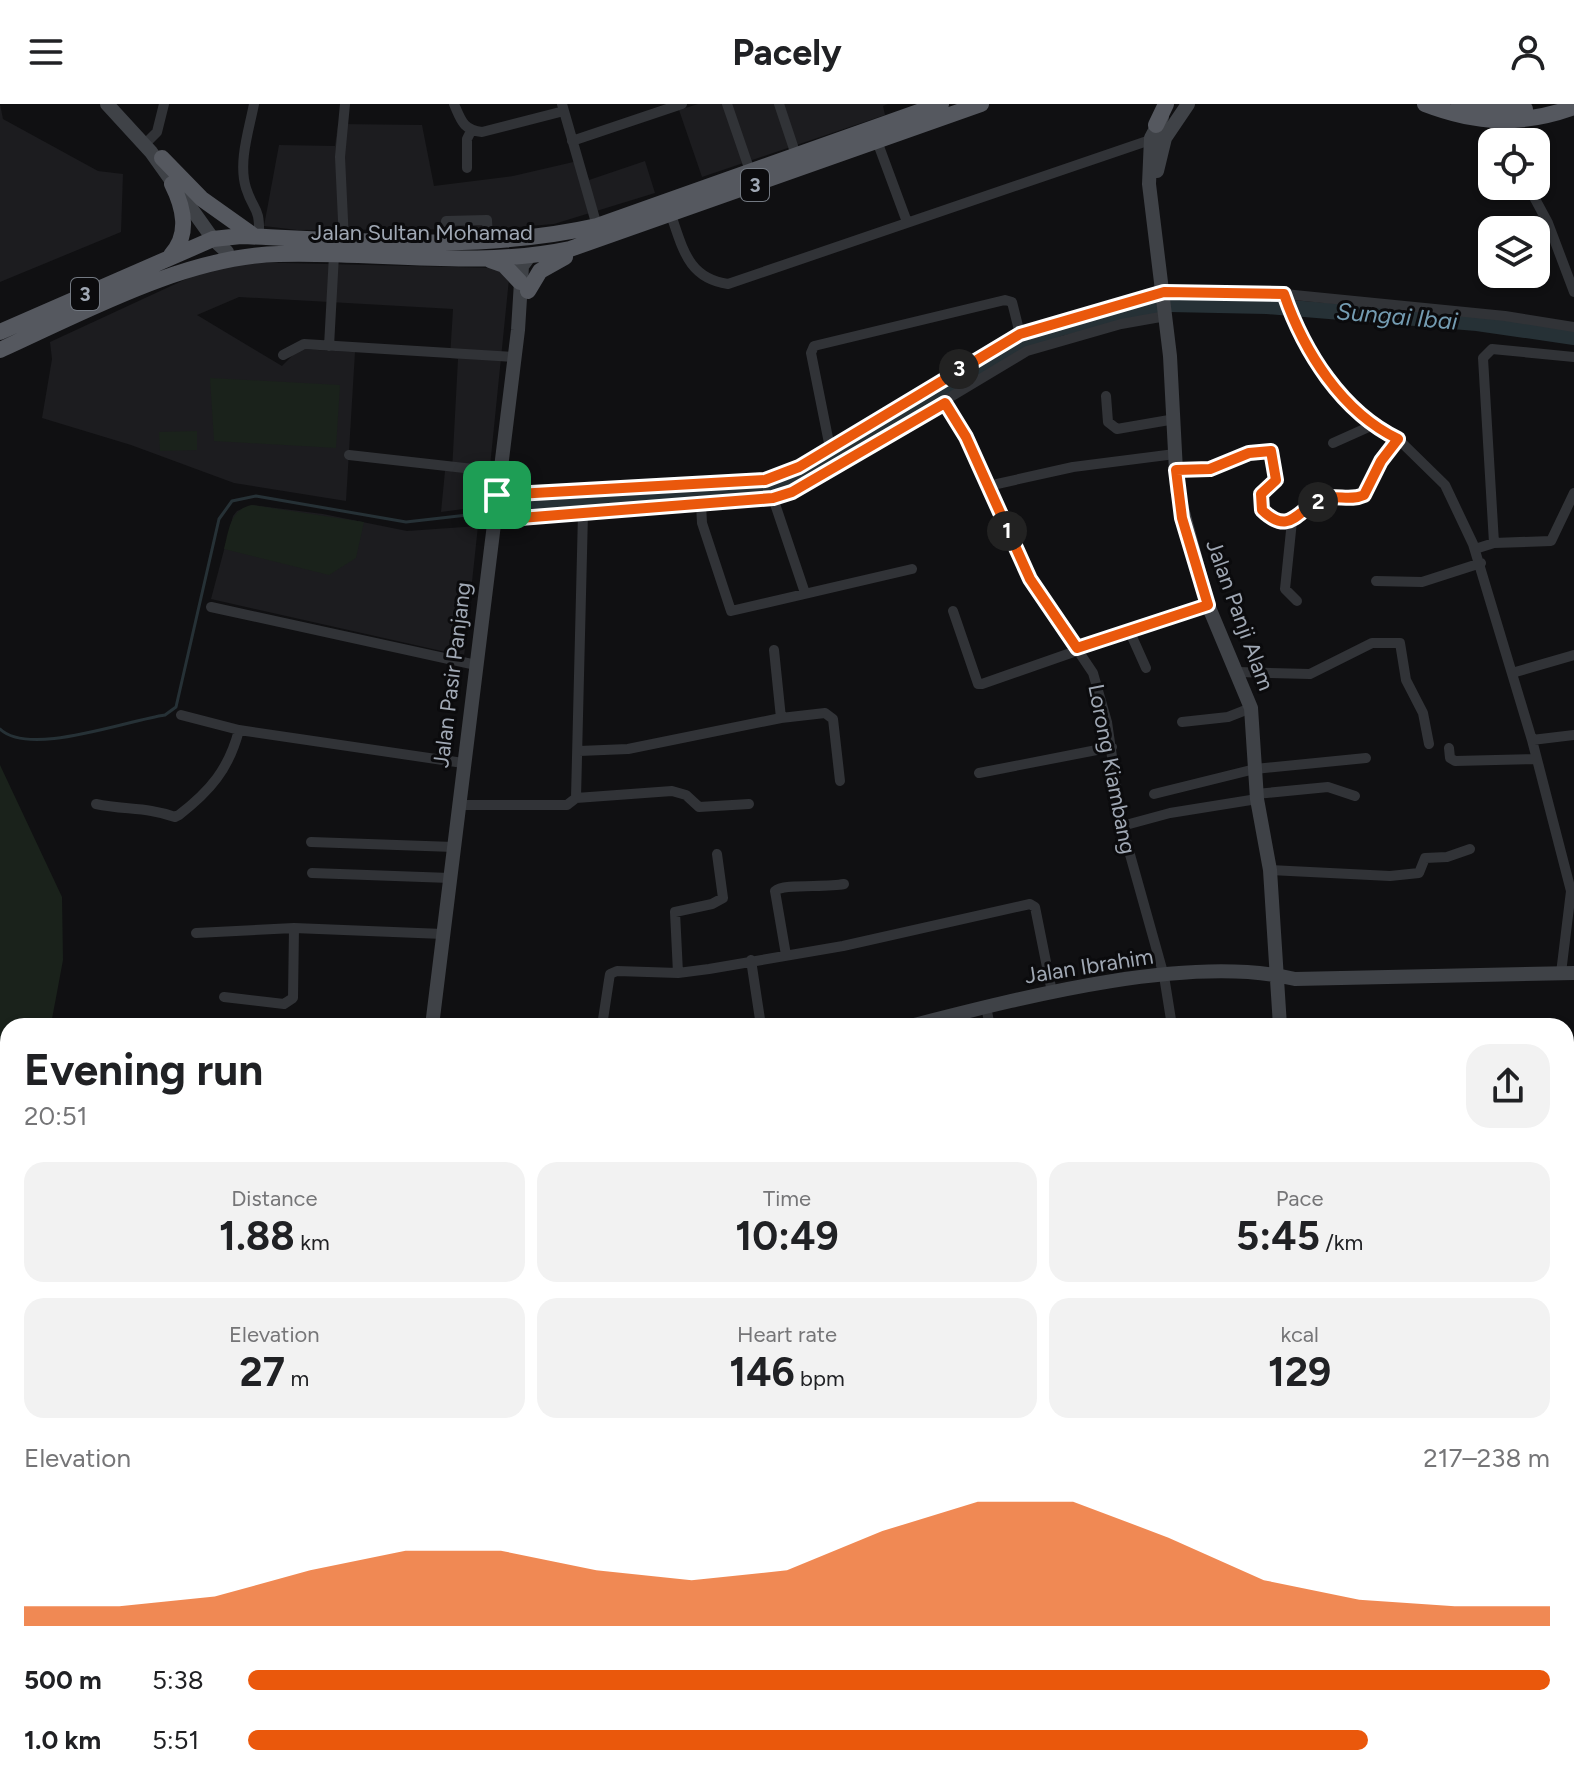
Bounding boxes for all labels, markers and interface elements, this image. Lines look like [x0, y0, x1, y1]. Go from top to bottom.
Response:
icon: menu [24, 30, 68, 74]
icon: person [1506, 30, 1550, 74]
text: Pacely [732, 31, 842, 74]
map controls [1478, 128, 1550, 288]
button: locate [1478, 128, 1550, 200]
road number: 3 [741, 169, 769, 201]
button: layers [1478, 216, 1550, 288]
street label: Jalan Sultan Mohamad [311, 219, 533, 246]
road number: 3 [71, 278, 99, 310]
water label: Sungai Ibai [1335, 296, 1459, 336]
pin: 3 [939, 349, 979, 389]
text: 3 [953, 355, 965, 382]
pin [463, 461, 531, 529]
icon: arrive [475, 473, 519, 517]
pin: 2 [1298, 482, 1338, 522]
text: 2 [1312, 488, 1324, 515]
pin: 1 [987, 511, 1027, 551]
text: 1 [1002, 517, 1012, 544]
street label: Jalan Panji Alam [1200, 536, 1280, 694]
street label: Jalan Pasir Panjang [427, 581, 477, 769]
street label: Lorong Kiambang [1082, 682, 1142, 856]
street label: Jalan Ibrahim [1023, 943, 1155, 989]
text: Evening run [24, 1043, 263, 1096]
button: share [1466, 1044, 1550, 1128]
text: 20:51 [24, 1100, 87, 1132]
text: Distance [231, 1185, 317, 1212]
text: Time [763, 1185, 811, 1212]
text: Pace [1276, 1185, 1323, 1212]
text: 1.88 [219, 1212, 295, 1260]
text: 10:49 [735, 1212, 839, 1260]
text: 5:45 [1236, 1212, 1320, 1260]
text: km [295, 1229, 330, 1256]
text: /km [1320, 1229, 1363, 1256]
text: Elevation [229, 1321, 320, 1348]
text: Heart rate [737, 1321, 837, 1348]
text: kcal [1280, 1321, 1319, 1348]
text: 27 [240, 1348, 285, 1396]
text: 146 [729, 1348, 795, 1396]
text: 129 [1268, 1348, 1331, 1396]
text: m [285, 1365, 309, 1392]
text: bpm [795, 1365, 845, 1392]
text: Elevation [24, 1442, 131, 1474]
text: 217–238 m [1423, 1442, 1550, 1474]
text: 500 m [24, 1664, 102, 1696]
text: 5:38 [152, 1664, 204, 1696]
text: 1.0 km [24, 1724, 101, 1756]
text: 5:51 [152, 1724, 199, 1756]

